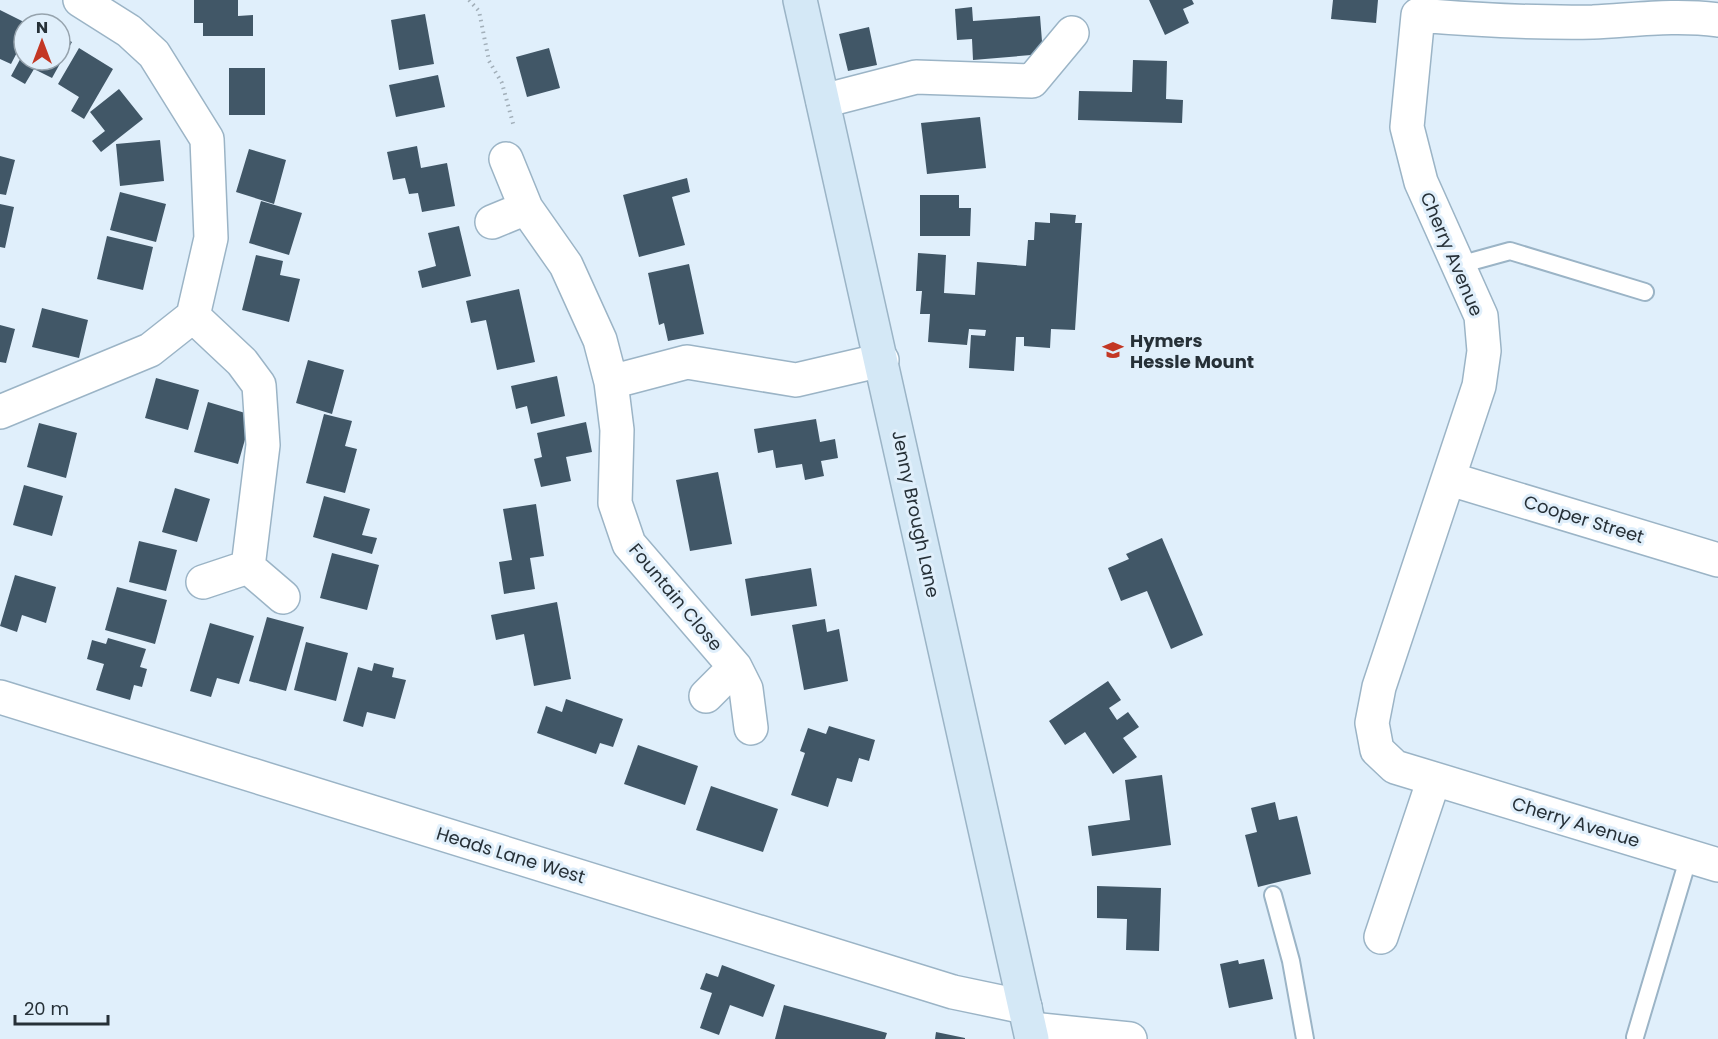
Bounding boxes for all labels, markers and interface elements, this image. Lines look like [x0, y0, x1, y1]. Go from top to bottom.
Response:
north arrow [12, 12, 72, 72]
text: N [36, 16, 48, 39]
street label: Cherry Avenue [1415, 188, 1489, 320]
place label: Hymers Hessle Mount [1130, 328, 1254, 374]
school or university icon: Hymers Hessle Mount [1101, 338, 1125, 362]
street label: Jenny Brough Lane [886, 428, 946, 600]
street label: Cooper Street [1521, 489, 1647, 549]
street label: Fountain Close [624, 538, 728, 656]
street label: Cherry Avenue [1509, 791, 1643, 853]
street label: Heads Lane West [434, 820, 588, 890]
scale bar [15, 988, 108, 1026]
text: 20 m [24, 996, 69, 1021]

